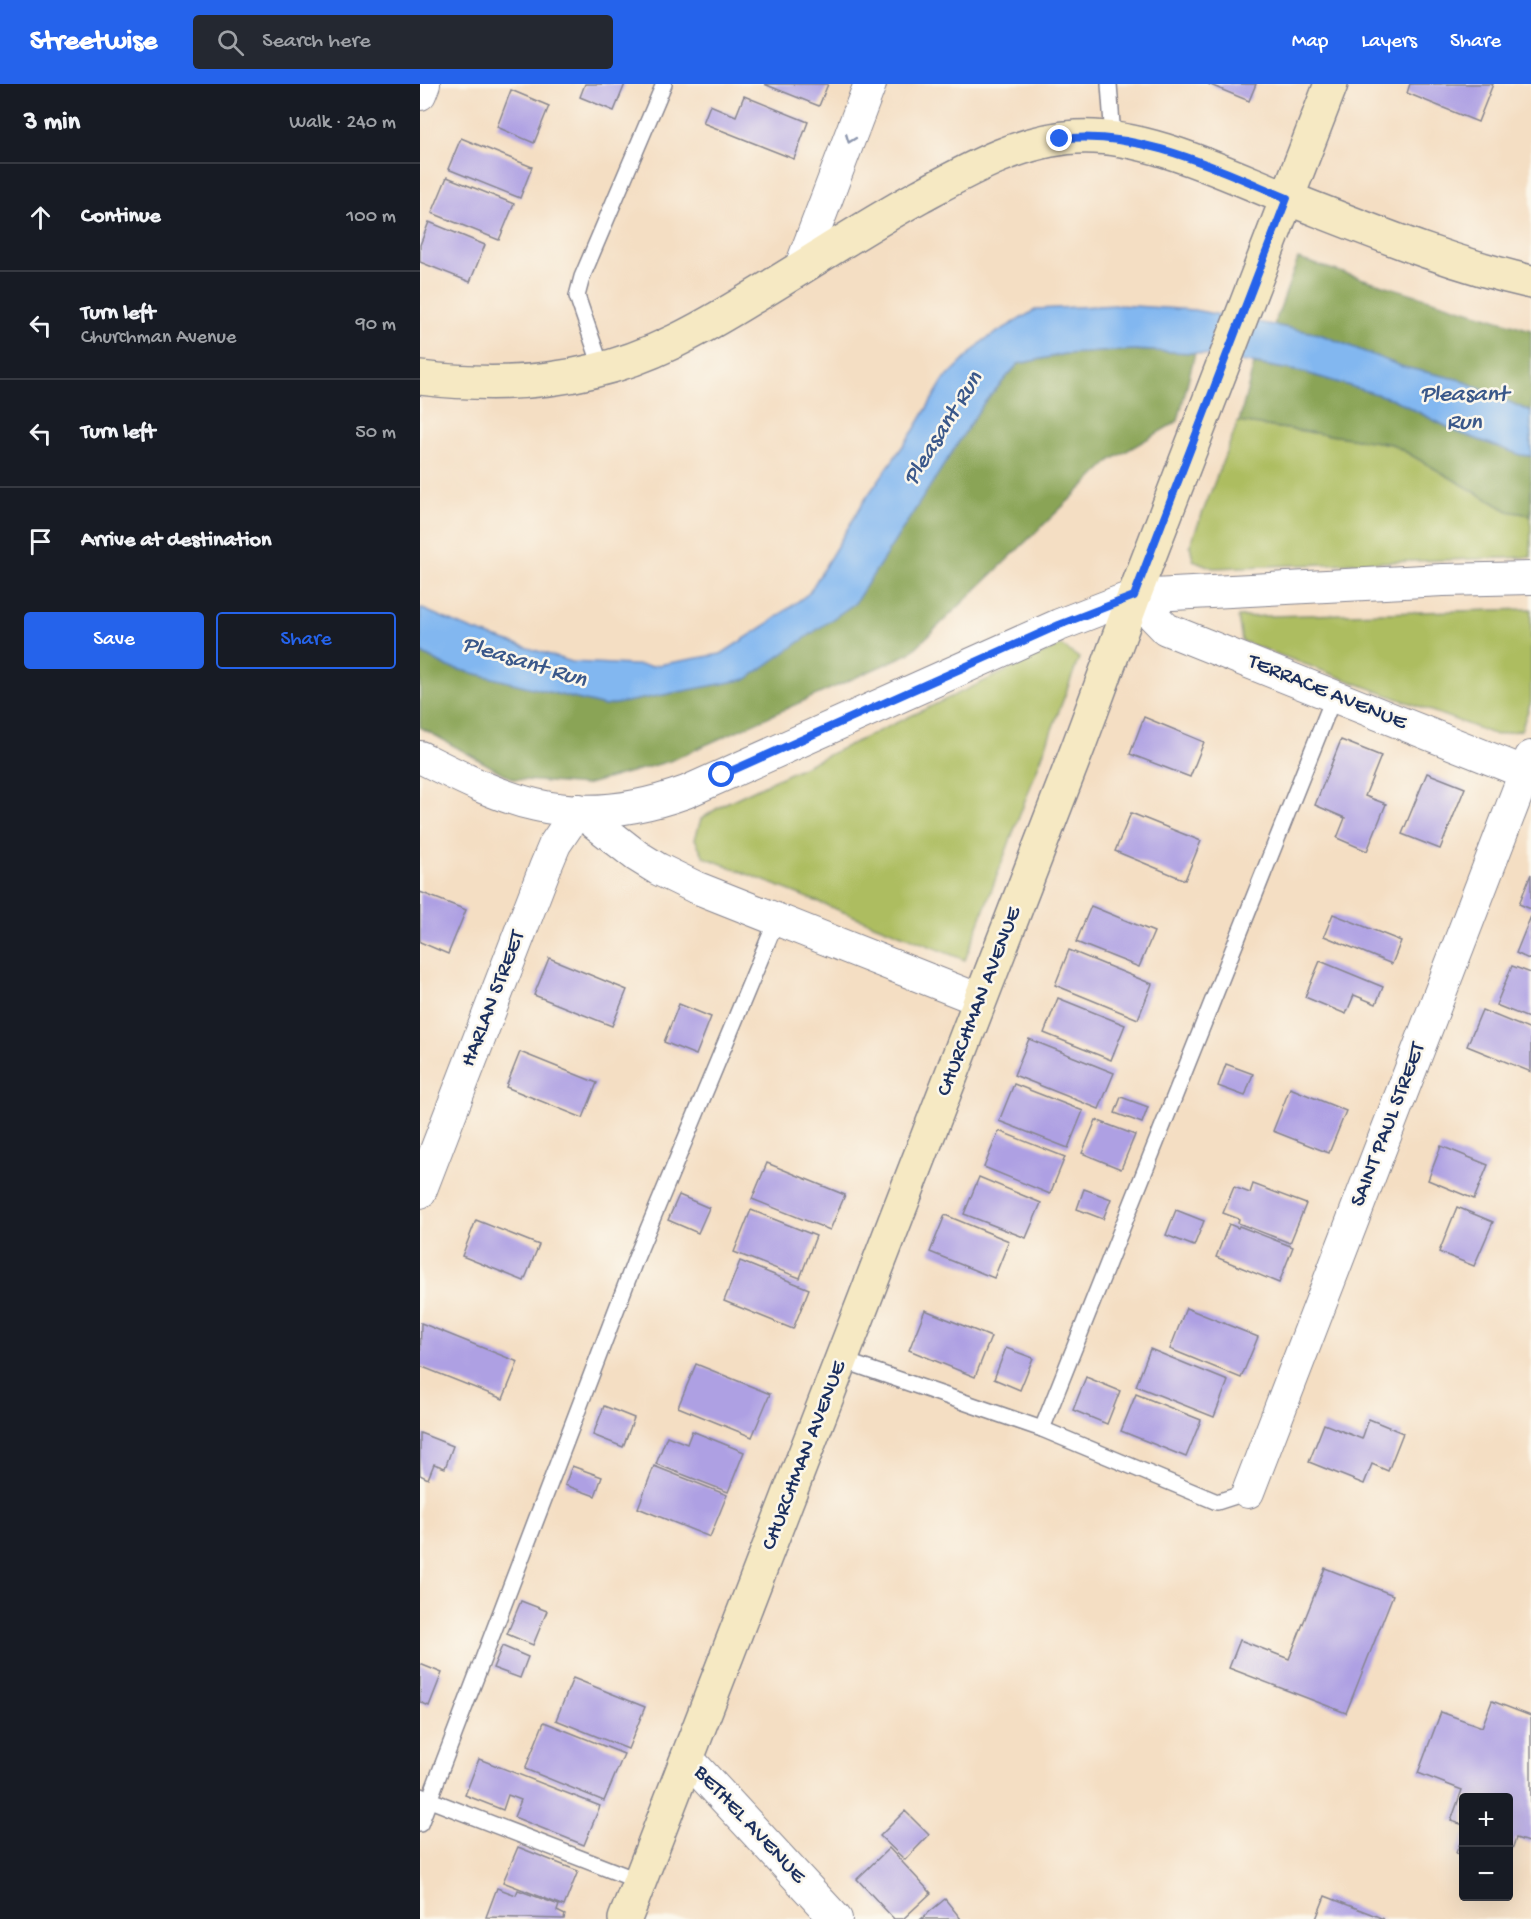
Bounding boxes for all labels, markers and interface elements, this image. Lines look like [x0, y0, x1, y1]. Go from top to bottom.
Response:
search box [193, 15, 613, 69]
text: Streetwise [30, 26, 157, 59]
icon: search [214, 26, 247, 59]
text: Search here [262, 29, 371, 55]
text: Map [1292, 30, 1328, 55]
text: Layers [1361, 30, 1417, 55]
text: Share [1450, 30, 1501, 55]
text: 3 min [24, 108, 80, 139]
text: Walk · 240 m [289, 112, 396, 135]
route end [1046, 125, 1072, 151]
one-way arrow [844, 133, 857, 143]
icon: ahead [24, 201, 57, 234]
text: Continue [81, 204, 161, 230]
text: 100 m [346, 206, 396, 229]
text: Turn left [81, 301, 155, 327]
icon: left [24, 309, 57, 342]
text: 90 m [356, 314, 396, 337]
text: Churchman Avenue [81, 327, 236, 350]
water label: Pleasant Run [898, 366, 991, 491]
water label: Pleasant Run [1420, 381, 1512, 438]
icon: left [24, 417, 57, 450]
text: Turn left [81, 420, 155, 446]
text: 50 m [355, 422, 396, 445]
icon: arrive [24, 525, 57, 558]
text: Arrive at destination [81, 528, 271, 554]
button: Save [24, 612, 204, 669]
button: Share [216, 612, 396, 669]
water label: Pleasant Run [458, 630, 590, 696]
street label: TERRACE AVENUE [1242, 649, 1411, 737]
route start [708, 761, 734, 787]
street label: CHURCHMAN AVENUE [932, 902, 1029, 1100]
street label: HARLAN STREET [456, 926, 532, 1071]
street label: SAINT PAUL STREET [1346, 1038, 1433, 1211]
street label: CHURCHMAN AVENUE [757, 1356, 854, 1554]
street label: BETHEL AVENUE [687, 1760, 811, 1891]
map controls [1459, 1793, 1513, 1901]
button: + [1459, 1793, 1513, 1847]
button: − [1459, 1847, 1513, 1901]

